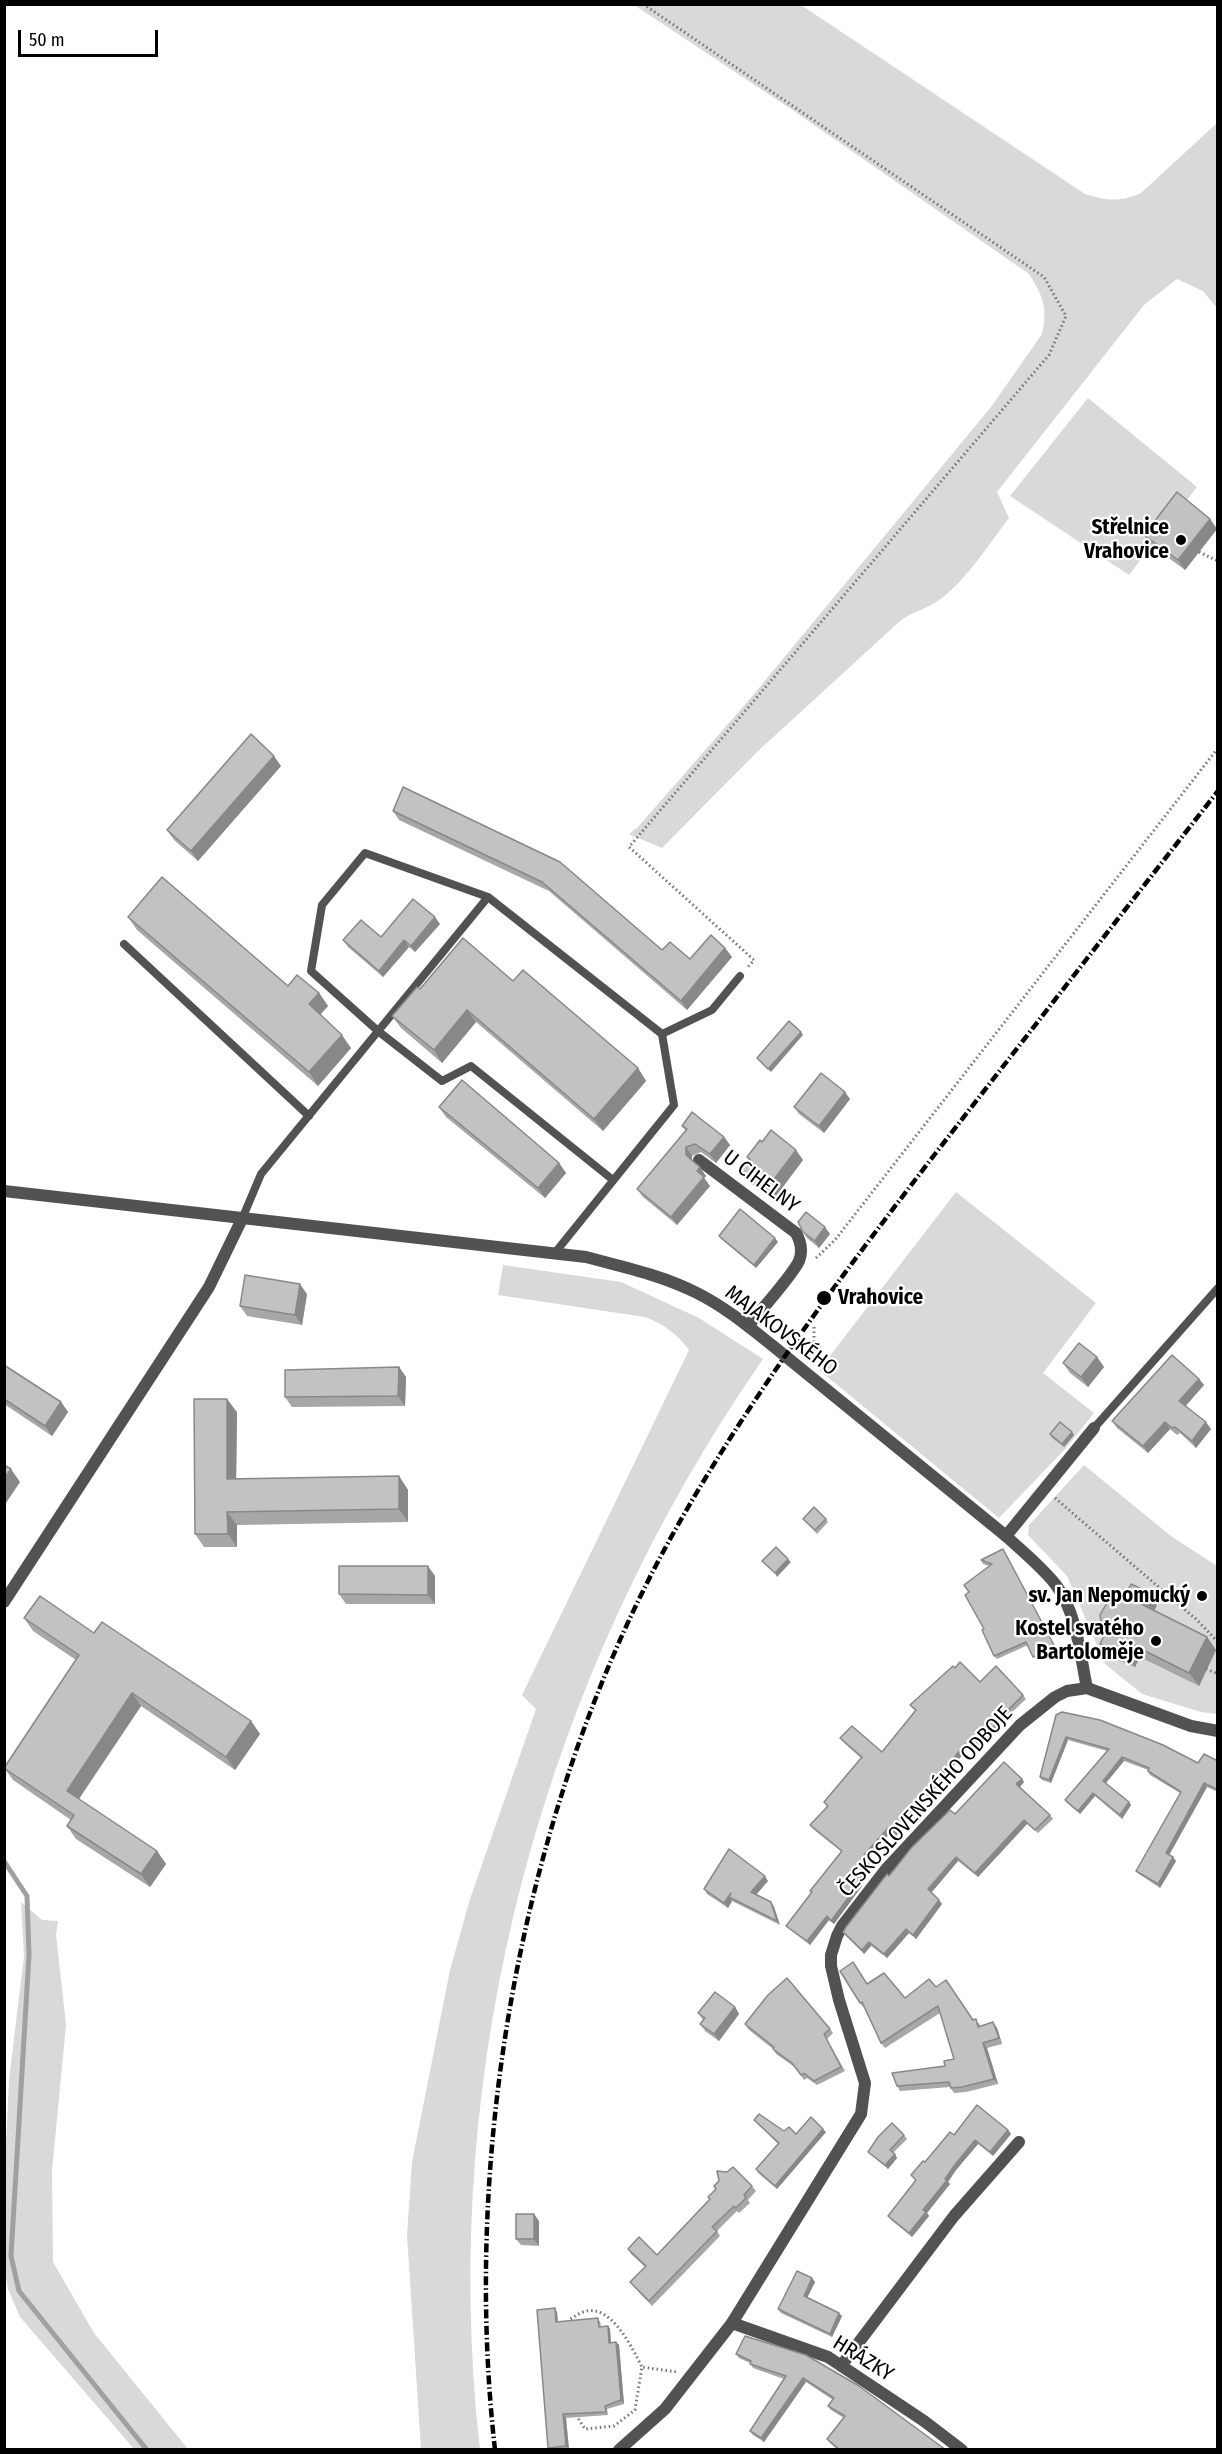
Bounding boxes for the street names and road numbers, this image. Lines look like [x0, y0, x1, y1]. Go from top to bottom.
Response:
street label: U CIHELNY [718, 1145, 804, 1219]
street label: MAJAKOVSKÉHO [720, 1281, 842, 1381]
street label: ČESKOSLOVENSKÉHO ODBOJE [834, 1702, 1018, 1902]
street label: HRÁZKY [828, 2331, 898, 2387]

